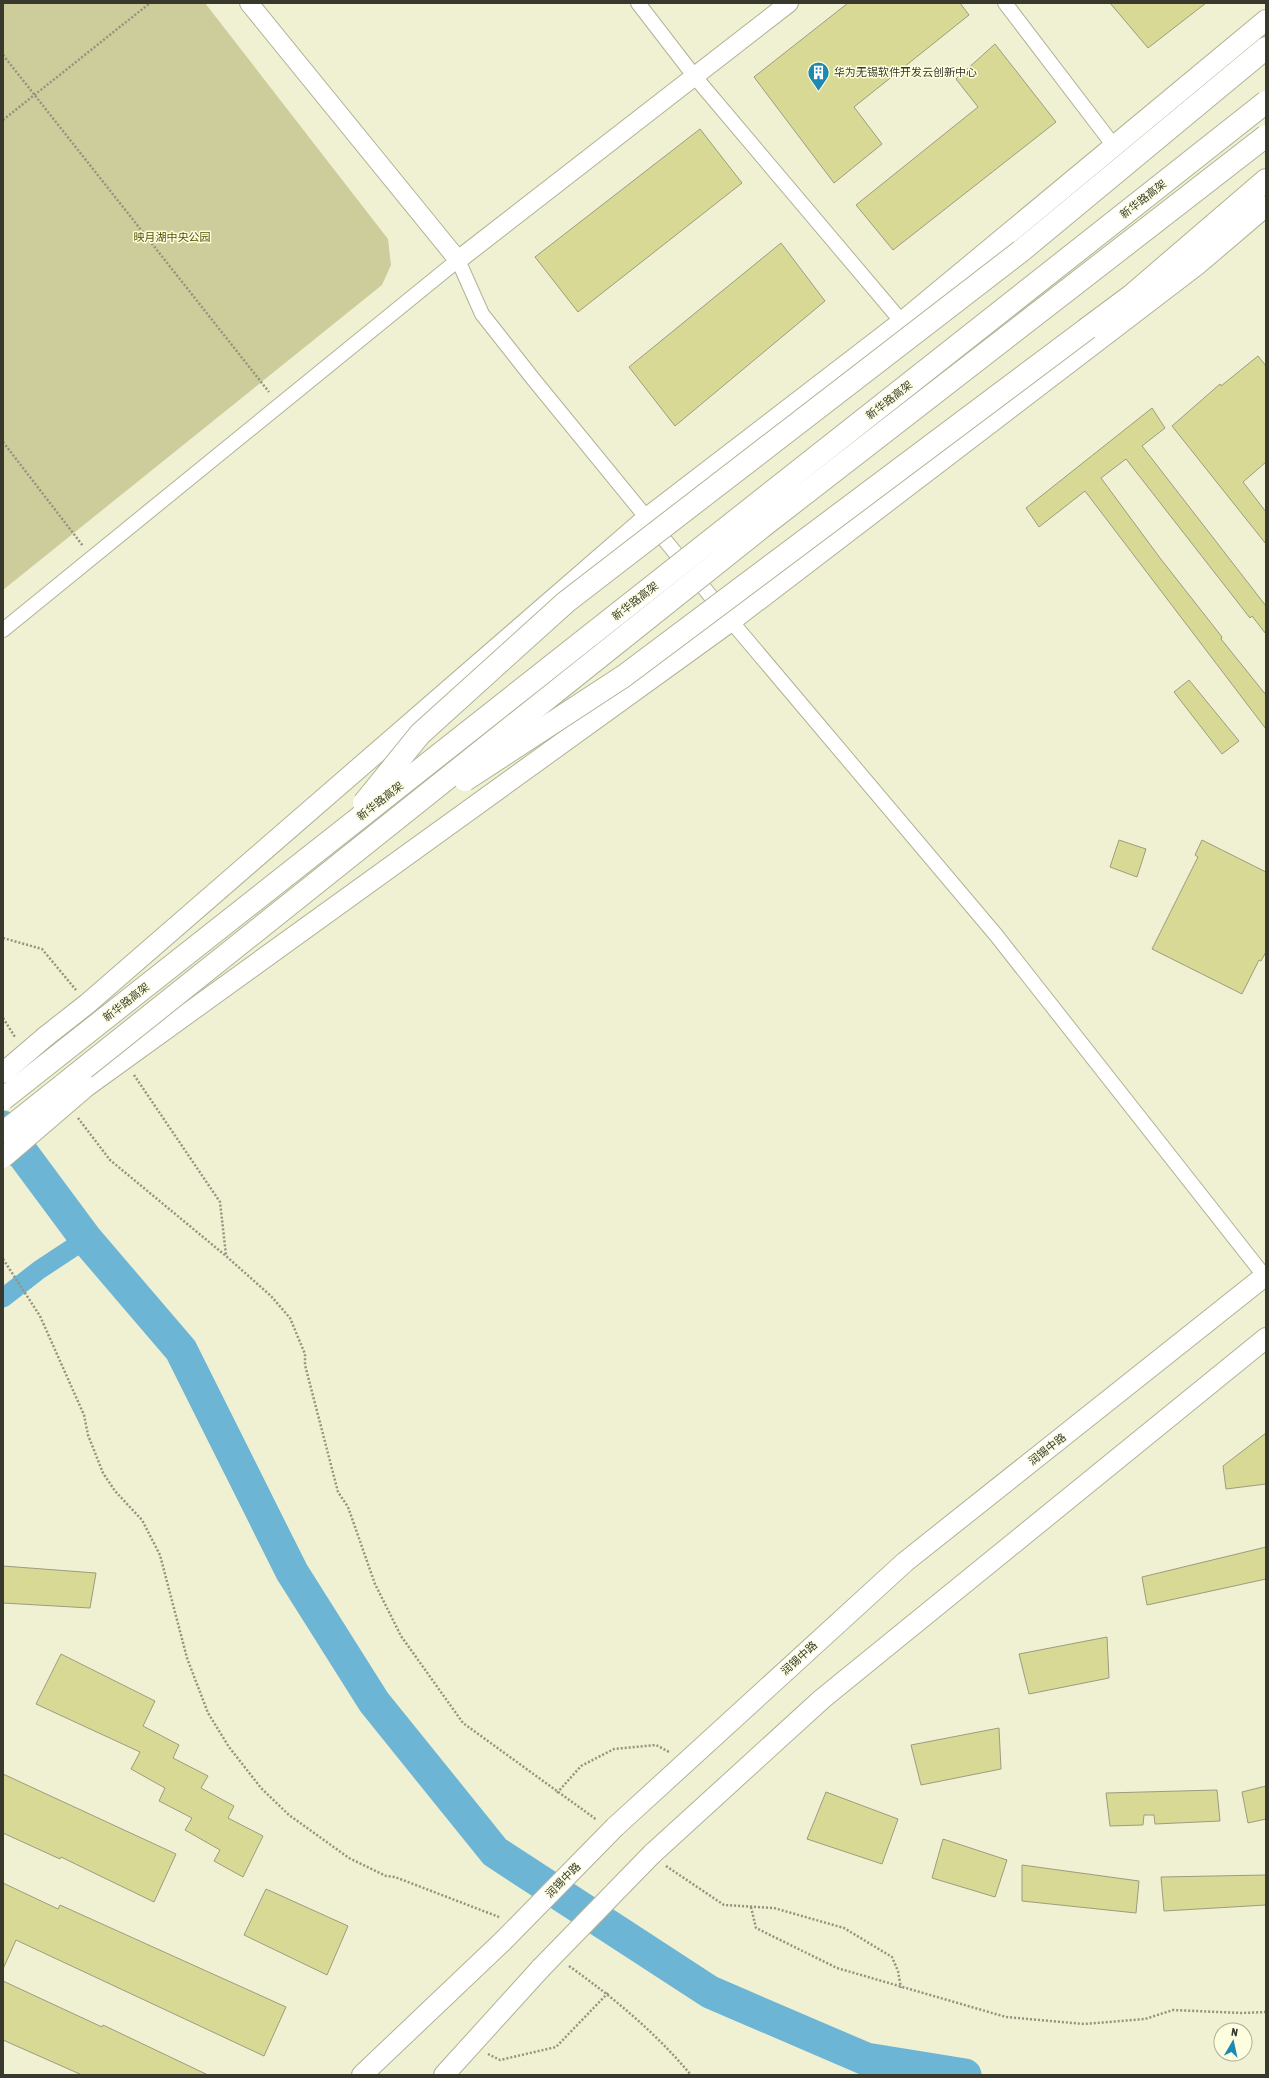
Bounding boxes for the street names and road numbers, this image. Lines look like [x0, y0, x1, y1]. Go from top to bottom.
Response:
street label: 新华路高架 [1118, 177, 1168, 221]
street label: 新华路高架 [864, 378, 914, 422]
street label: 新华路高架 [610, 579, 660, 623]
street label: 新华路高架 [355, 779, 405, 823]
street label: 新华路高架 [101, 980, 151, 1024]
street label: 润锡中路 [1026, 1431, 1068, 1467]
street label: 润锡中路 [779, 1639, 819, 1677]
street label: 润锡中路 [543, 1860, 583, 1900]

